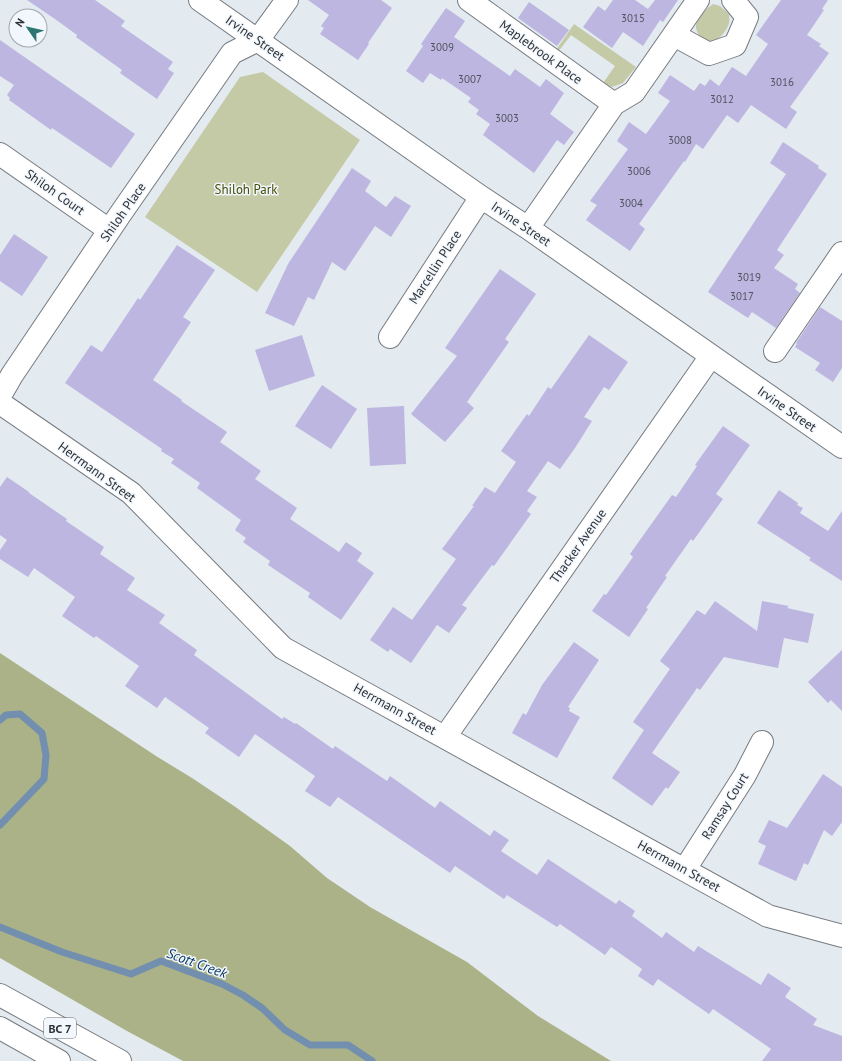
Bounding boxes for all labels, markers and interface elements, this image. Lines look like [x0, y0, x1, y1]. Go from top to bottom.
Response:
north arrow [8, 8, 48, 48]
street label: Irvine Street [222, 11, 288, 65]
house number: 3015 [621, 11, 645, 25]
text: N [12, 15, 28, 29]
street label: Maplebrook Place [496, 16, 586, 88]
house number: 3009 [430, 40, 454, 54]
house number: 3007 [458, 72, 482, 86]
house number: 3016 [770, 75, 794, 89]
house number: 3012 [710, 92, 734, 106]
house number: 3003 [495, 111, 519, 125]
house number: 3008 [668, 133, 692, 147]
house number: 3006 [627, 164, 651, 178]
street label: Shiloh Court [22, 165, 89, 219]
street label: Shiloh Place [96, 179, 150, 245]
park label: Shiloh Park [215, 181, 278, 198]
house number: 3004 [619, 196, 643, 210]
street label: Irvine Street [488, 198, 555, 250]
street label: Marcellin Place [405, 227, 465, 307]
house number: 3019 [737, 270, 761, 284]
house number: 3017 [730, 289, 754, 303]
street label: Irvine Street [754, 382, 820, 436]
street label: Herrmann Street [55, 438, 140, 506]
street label: Thacker Avenue [546, 505, 610, 587]
street label: Herrmann Street [351, 679, 440, 739]
street label: Ramsay Court [698, 769, 753, 843]
street label: Herrmann Street [635, 836, 724, 896]
water label: Scott Creek [164, 944, 230, 982]
road number: BC 7 [44, 1018, 76, 1038]

